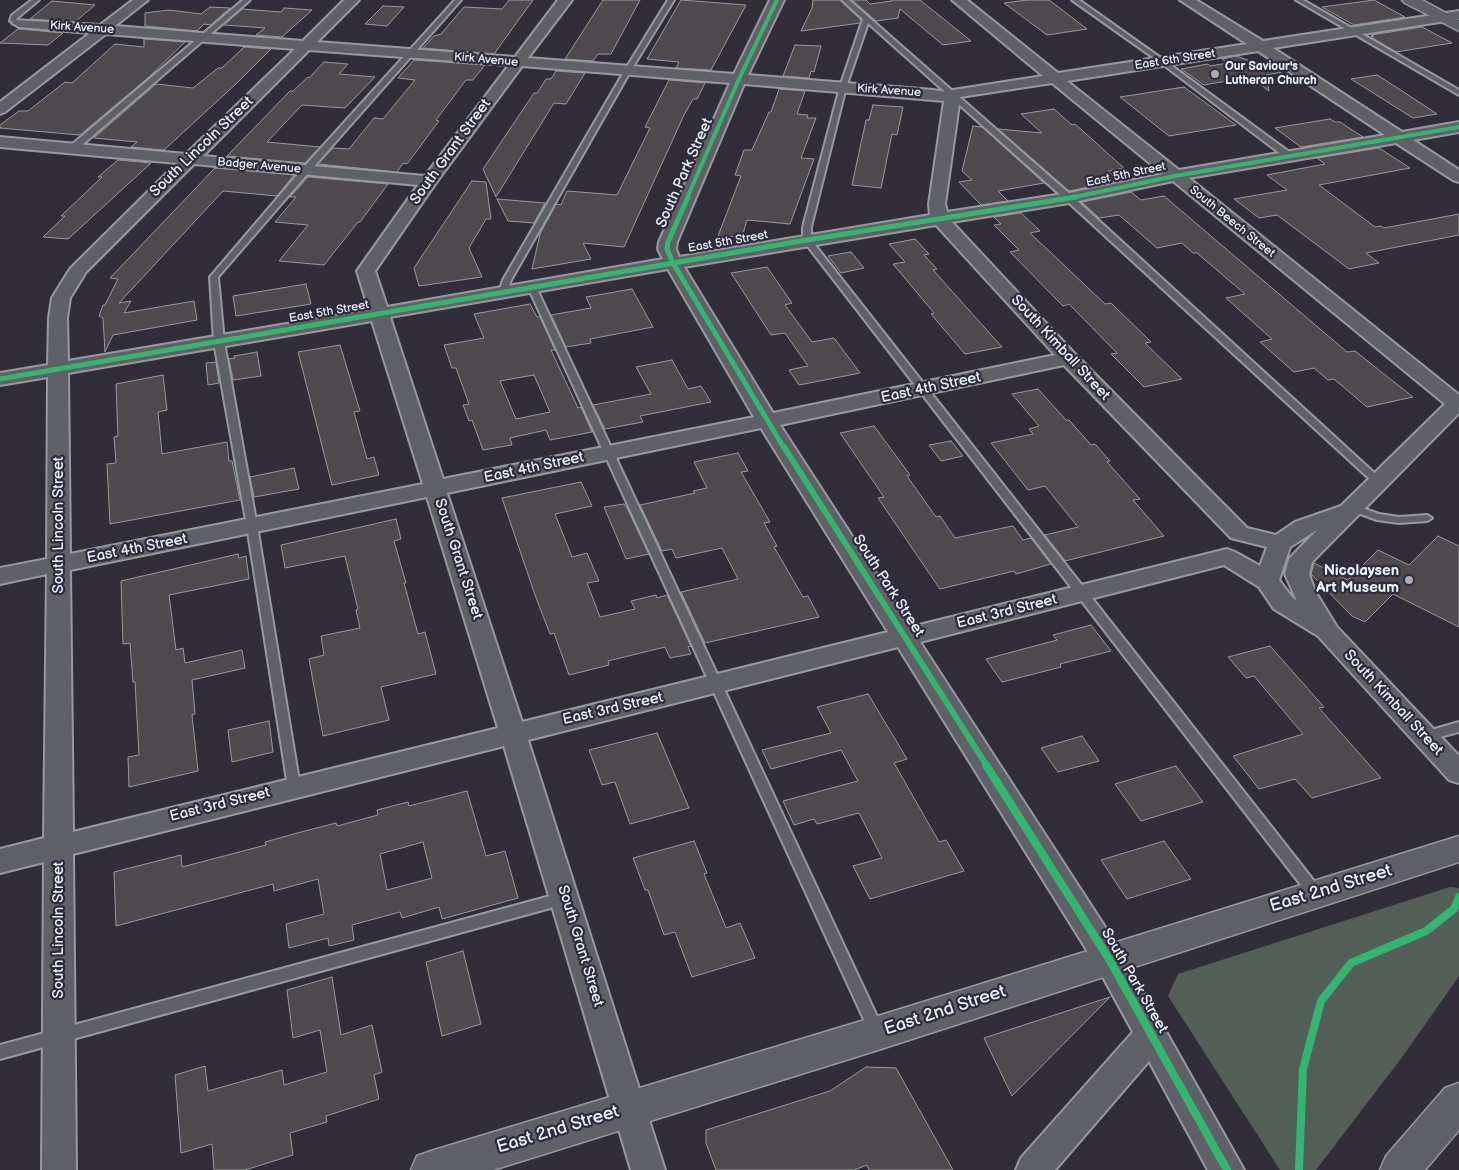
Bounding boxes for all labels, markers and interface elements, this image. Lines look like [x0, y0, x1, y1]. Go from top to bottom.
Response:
street label: Kirk Avenue [49, 19, 115, 37]
street label: East 6th Street [1134, 47, 1216, 73]
street label: Kirk Avenue [453, 50, 519, 70]
place label: Our Saviour's Lutheran Church [1225, 60, 1317, 88]
marker: Our Saviour's Lutheran Church [1209, 68, 1221, 80]
street label: Kirk Avenue [856, 82, 922, 100]
street label: South Lincoln Street [147, 93, 257, 201]
street label: South Grant Street [407, 96, 495, 208]
street label: South Park Street [653, 115, 717, 231]
street label: Badger Avenue [217, 155, 301, 177]
street label: East 5th Street [1085, 160, 1167, 190]
street label: South Beech Street [1186, 183, 1278, 261]
street label: East 5th Street [687, 228, 769, 256]
street label: South Kimball Street [1007, 292, 1113, 404]
street label: East 5th Street [288, 298, 370, 326]
street label: East 4th Street [879, 369, 983, 407]
street label: East 4th Street [482, 449, 586, 487]
street label: South Lincoln Street [50, 457, 68, 593]
street label: South Grant Street [430, 496, 486, 622]
street label: East 4th Street [85, 530, 189, 568]
street label: South Park Street [848, 532, 928, 640]
place label: Nicolaysen Art Museum [1316, 562, 1399, 597]
marker: Nicolaysen Art Museum [1403, 574, 1415, 586]
street label: East 3rd Street [955, 591, 1059, 633]
street label: South Kimball Street [1340, 647, 1446, 759]
street label: East 3rd Street [561, 689, 665, 729]
street label: East 3rd Street [168, 784, 272, 826]
street label: East 2nd Street [1267, 860, 1395, 918]
street label: South Lincoln Street [50, 862, 68, 998]
street label: South Grant Street [553, 883, 607, 1009]
street label: South Park Street [1097, 925, 1171, 1037]
street label: East 2nd Street [881, 981, 1009, 1041]
street label: East 2nd Street [494, 1101, 622, 1159]

